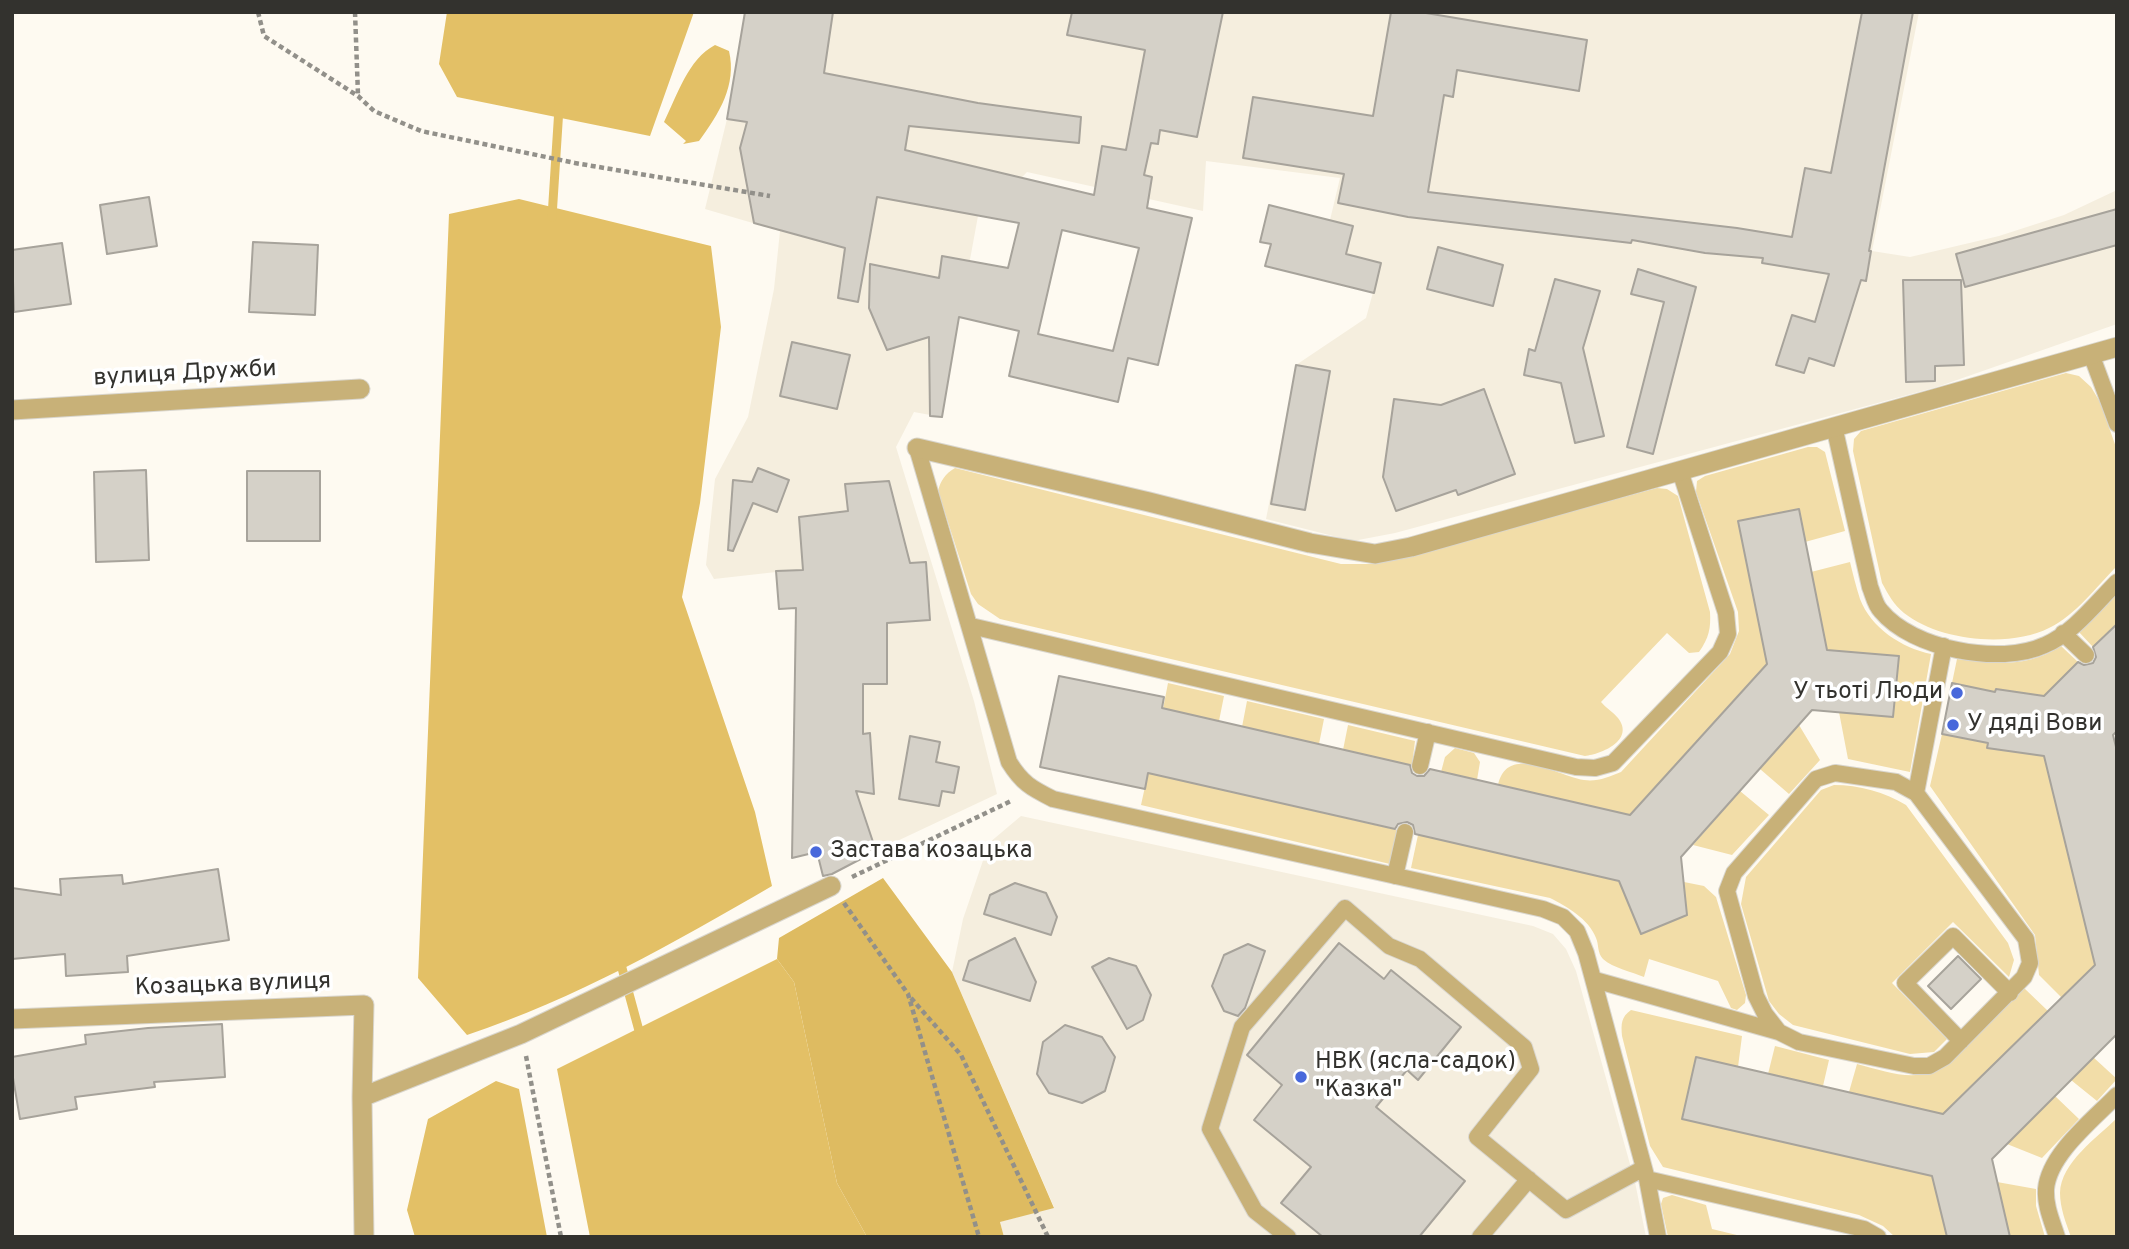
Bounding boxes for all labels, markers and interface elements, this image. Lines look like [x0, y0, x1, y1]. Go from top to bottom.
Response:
street label: вулиця Дружби [93, 356, 277, 394]
place label: У тьоті Люди [1793, 679, 1943, 707]
marker: У тьоті Люди [1949, 685, 1965, 701]
place label: У дяді Вови [1967, 711, 2102, 739]
marker: У дяді Вови [1945, 717, 1961, 733]
place label: Застава козацька [830, 838, 1032, 866]
marker: Застава козацька [808, 844, 824, 860]
street label: Козацька вулиця [134, 968, 332, 1004]
place label: НВК (ясла-садок) "Казка" [1315, 1049, 1516, 1105]
marker: НВК (ясла-садок) "Казка" [1293, 1069, 1309, 1085]

